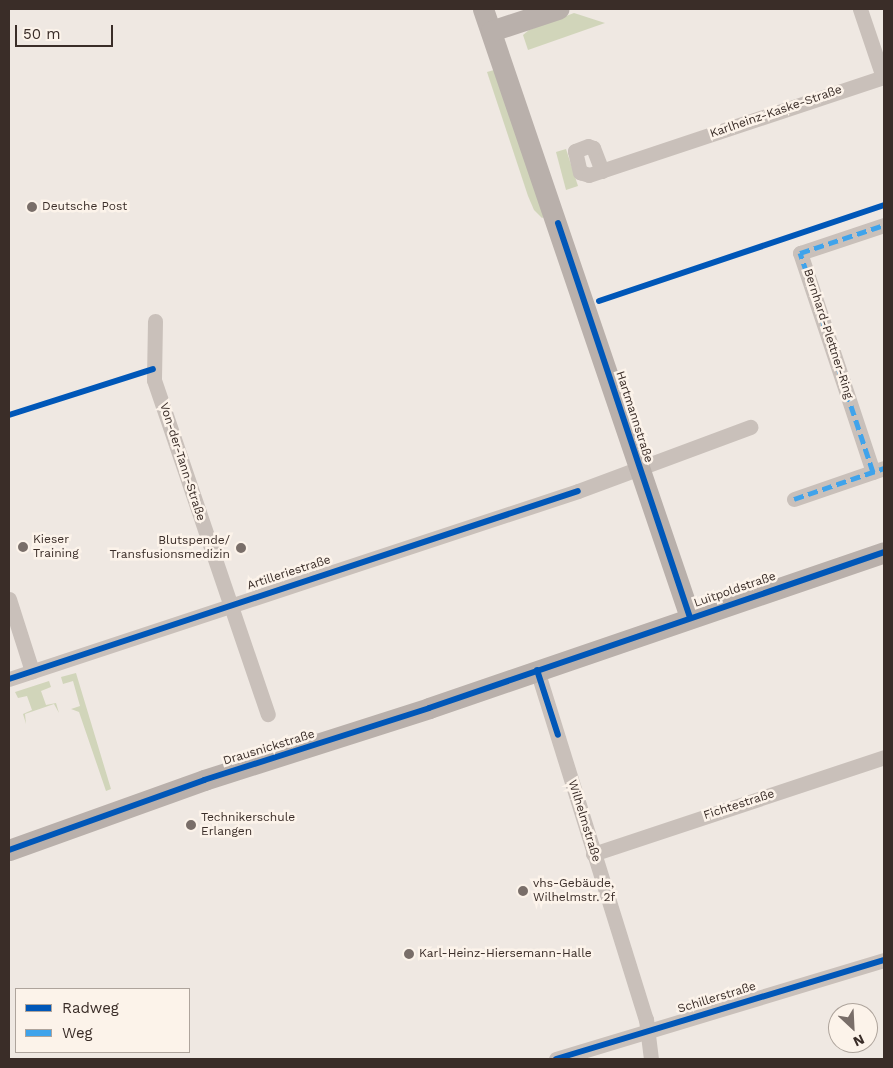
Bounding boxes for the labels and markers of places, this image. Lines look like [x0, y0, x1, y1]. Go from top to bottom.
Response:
place label: Deutsche Post [42, 200, 127, 214]
marker: Deutsche Post [26, 201, 38, 213]
place label: Kieser Training [33, 533, 79, 561]
place label: Blutspende/ Transfusionsmedizin [110, 534, 230, 562]
marker: Kieser Training [17, 541, 29, 553]
marker: Blutspende/ Transfusionsmedizin [234, 541, 248, 555]
place label: Technikerschule Erlangen [201, 811, 295, 839]
marker: Technikerschule Erlangen [185, 819, 197, 831]
place label: vhs-Gebäude, Wilhelmstr. 2f [533, 877, 615, 905]
marker: vhs-Gebäude, Wilhelmstr. 2f [517, 885, 529, 897]
place label: Karl-Heinz-Hiersemann-Halle [419, 947, 592, 961]
marker: Karl-Heinz-Hiersemann-Halle [403, 948, 415, 960]

